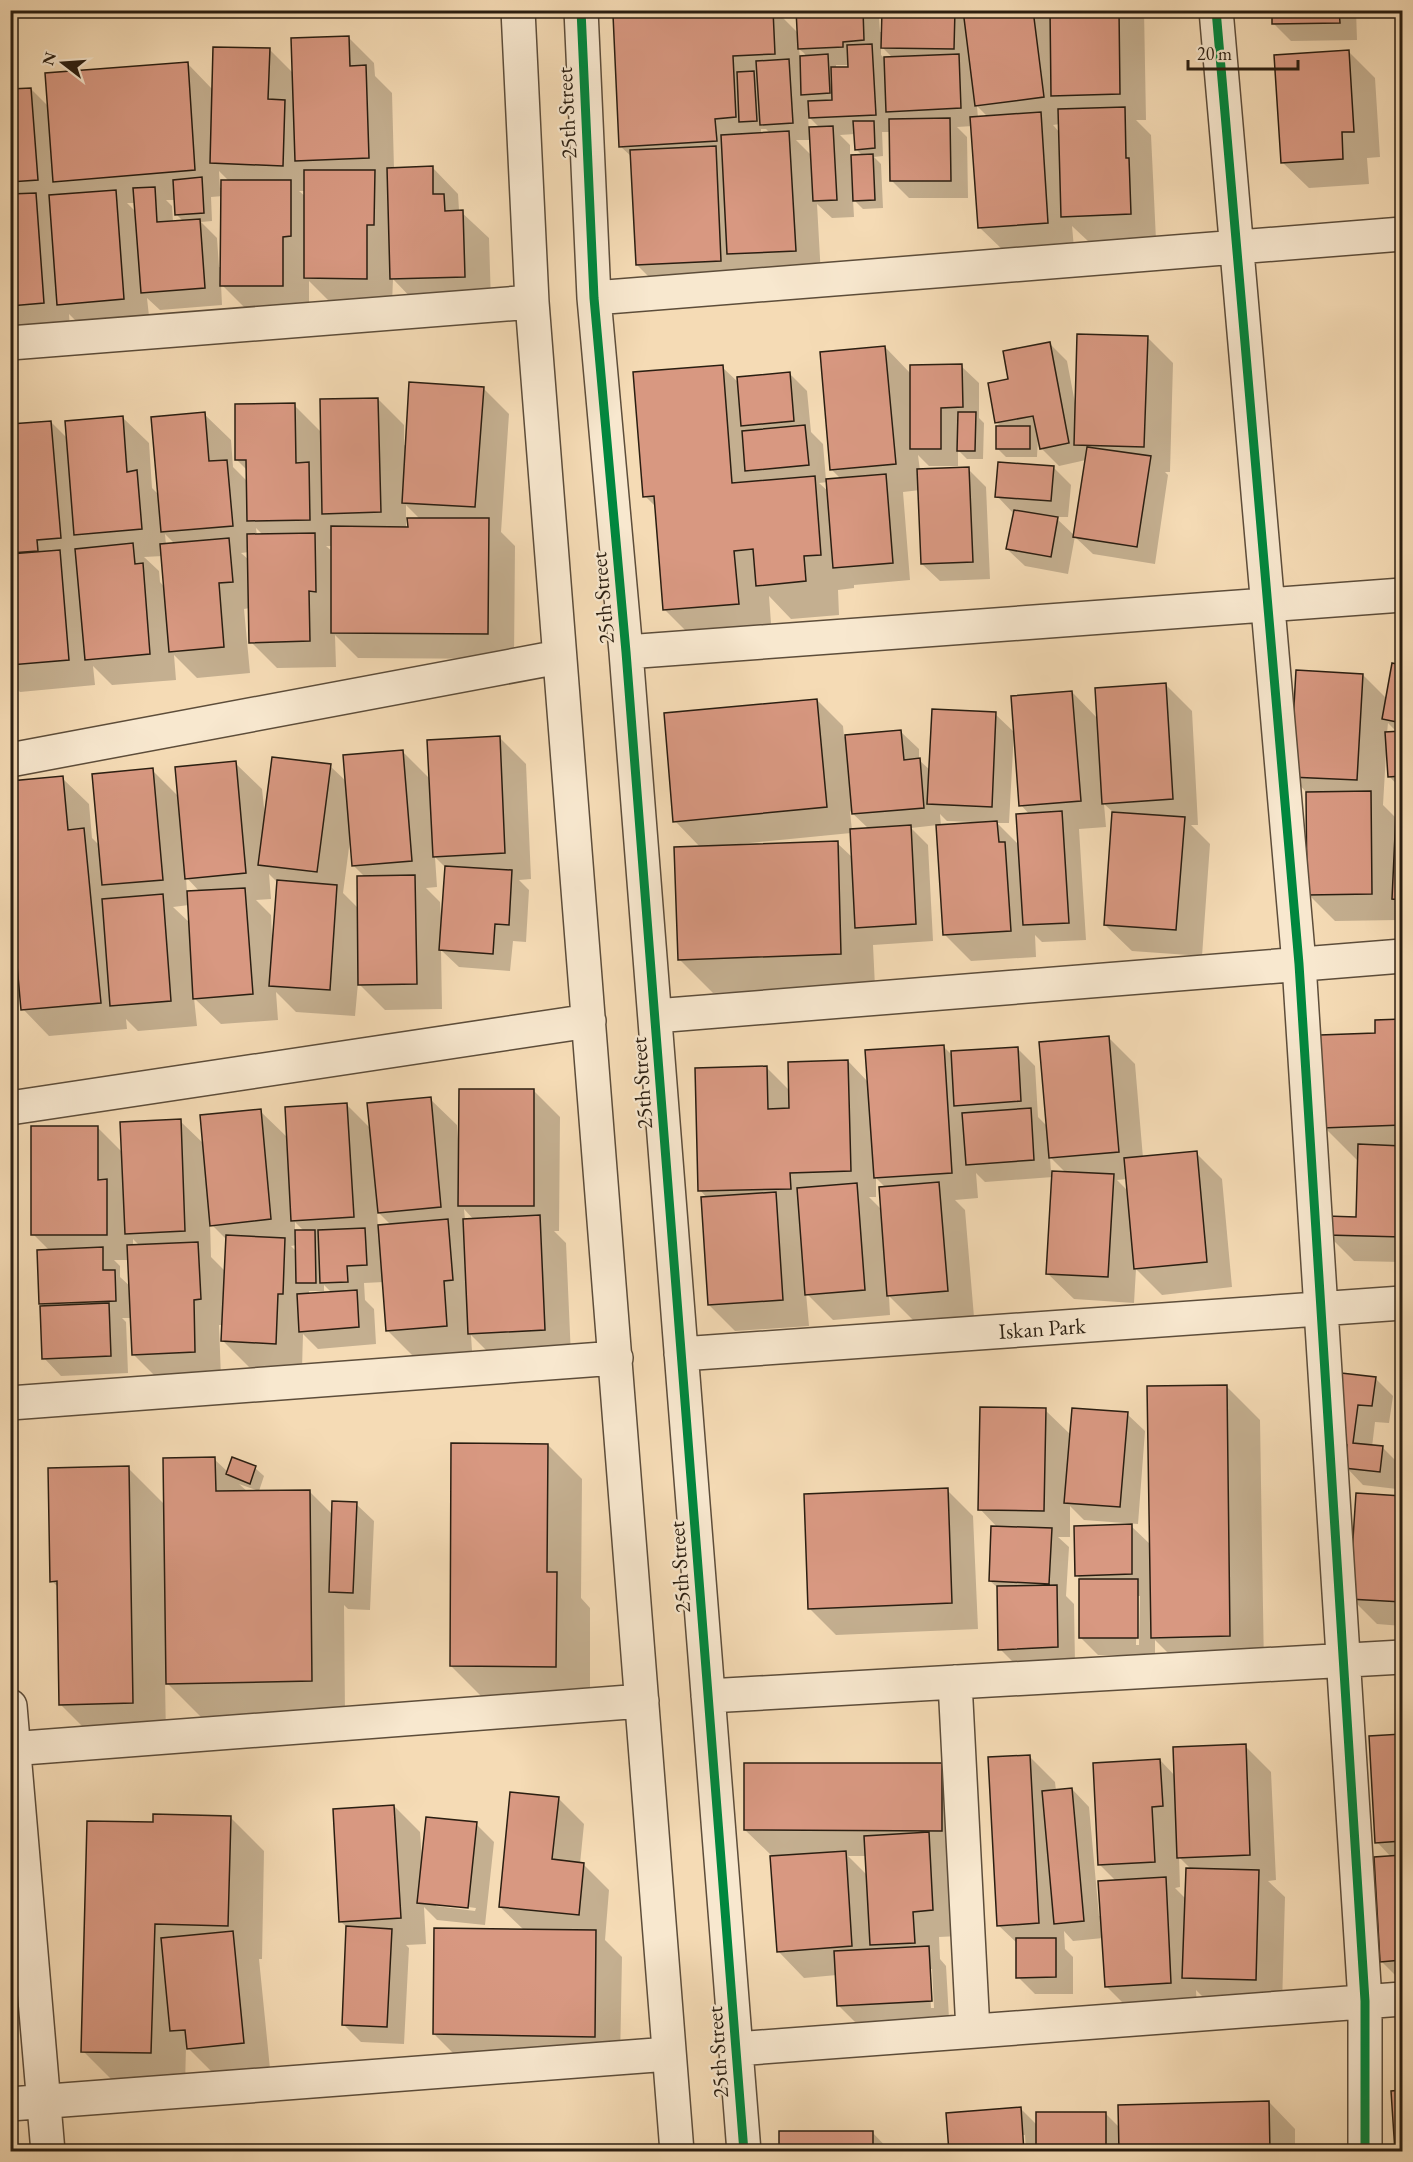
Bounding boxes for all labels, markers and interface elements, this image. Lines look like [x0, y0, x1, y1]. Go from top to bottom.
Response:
north arrow [33, 33, 93, 93]
scale bar [1188, 33, 1298, 71]
text: 20 m [1197, 42, 1232, 65]
text: N [37, 49, 61, 68]
street label: 25th Street [550, 66, 583, 160]
street label: 25th Street [584, 551, 621, 645]
street label: 25th Street [624, 1036, 659, 1130]
street label: Iskan Park [998, 1311, 1087, 1346]
street label: 25th Street [662, 1520, 697, 1614]
street label: 25th Street [700, 2005, 735, 2099]

